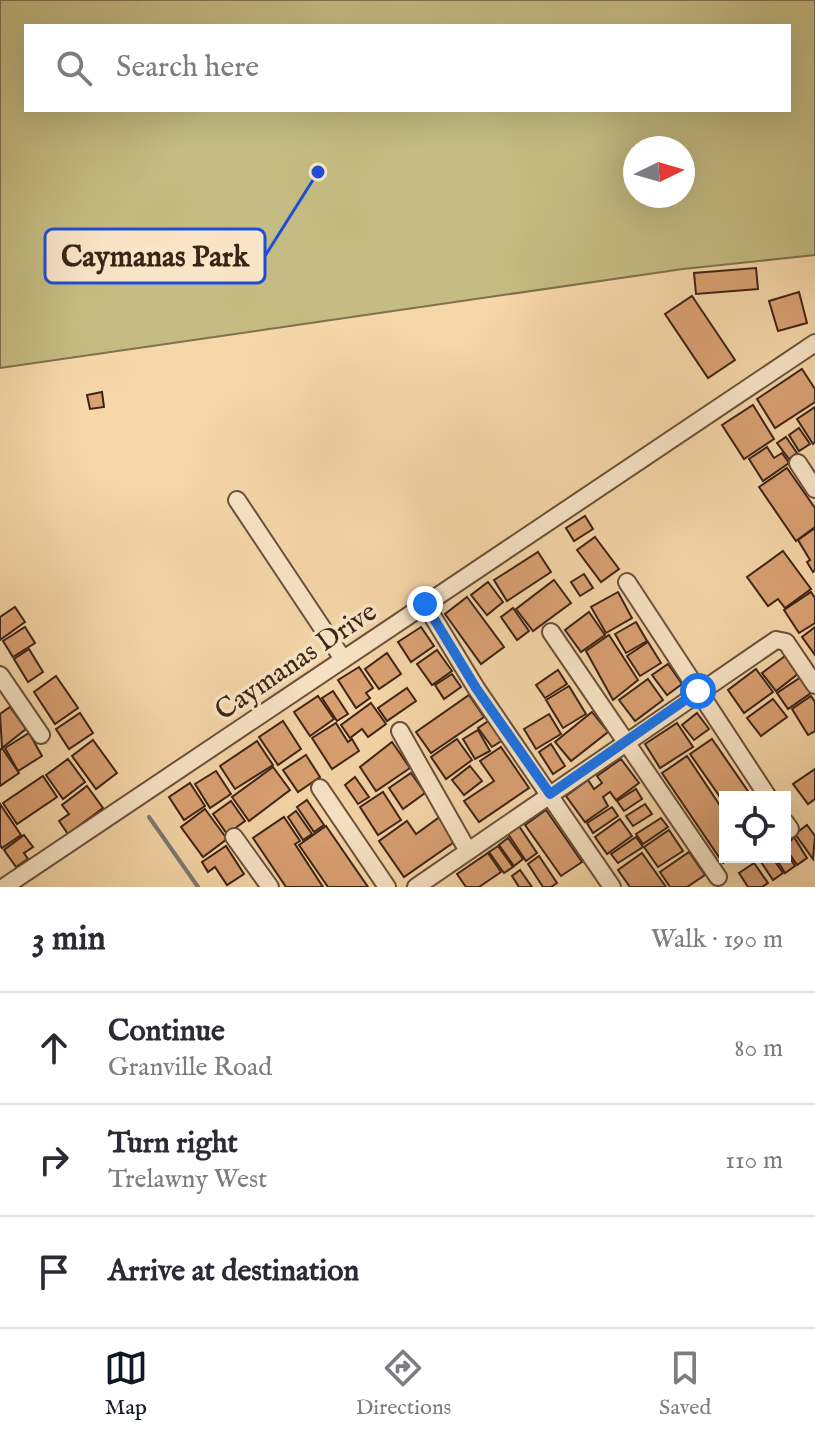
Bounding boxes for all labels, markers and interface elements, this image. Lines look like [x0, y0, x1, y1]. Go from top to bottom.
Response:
search box [24, 24, 791, 112]
icon: search [52, 46, 96, 90]
text: Search here [116, 49, 259, 87]
north arrow [623, 136, 695, 208]
callout: Caymanas Park [45, 229, 265, 283]
text: Caymanas Park [61, 239, 250, 277]
route end [407, 586, 443, 622]
street label: Caymanas Drive [209, 595, 384, 729]
route start [680, 673, 716, 709]
map controls [719, 791, 791, 863]
button: locate [719, 791, 791, 863]
text: 3 min [32, 918, 106, 961]
text: Walk · 190 m [651, 923, 783, 956]
text: Continue [108, 1013, 225, 1051]
icon: ahead [32, 1026, 76, 1070]
text: 80 m [734, 1032, 783, 1065]
text: Granville Road [108, 1051, 272, 1084]
text: Turn right [108, 1125, 238, 1163]
icon: right [32, 1138, 76, 1182]
text: 110 m [725, 1144, 783, 1177]
text: Trelawny West [108, 1163, 267, 1196]
icon: arrive [32, 1250, 76, 1294]
text: Arrive at destination [108, 1253, 359, 1291]
tab: Map [104, 1346, 148, 1422]
tab: Directions [356, 1346, 451, 1422]
tab: Saved [659, 1346, 711, 1422]

